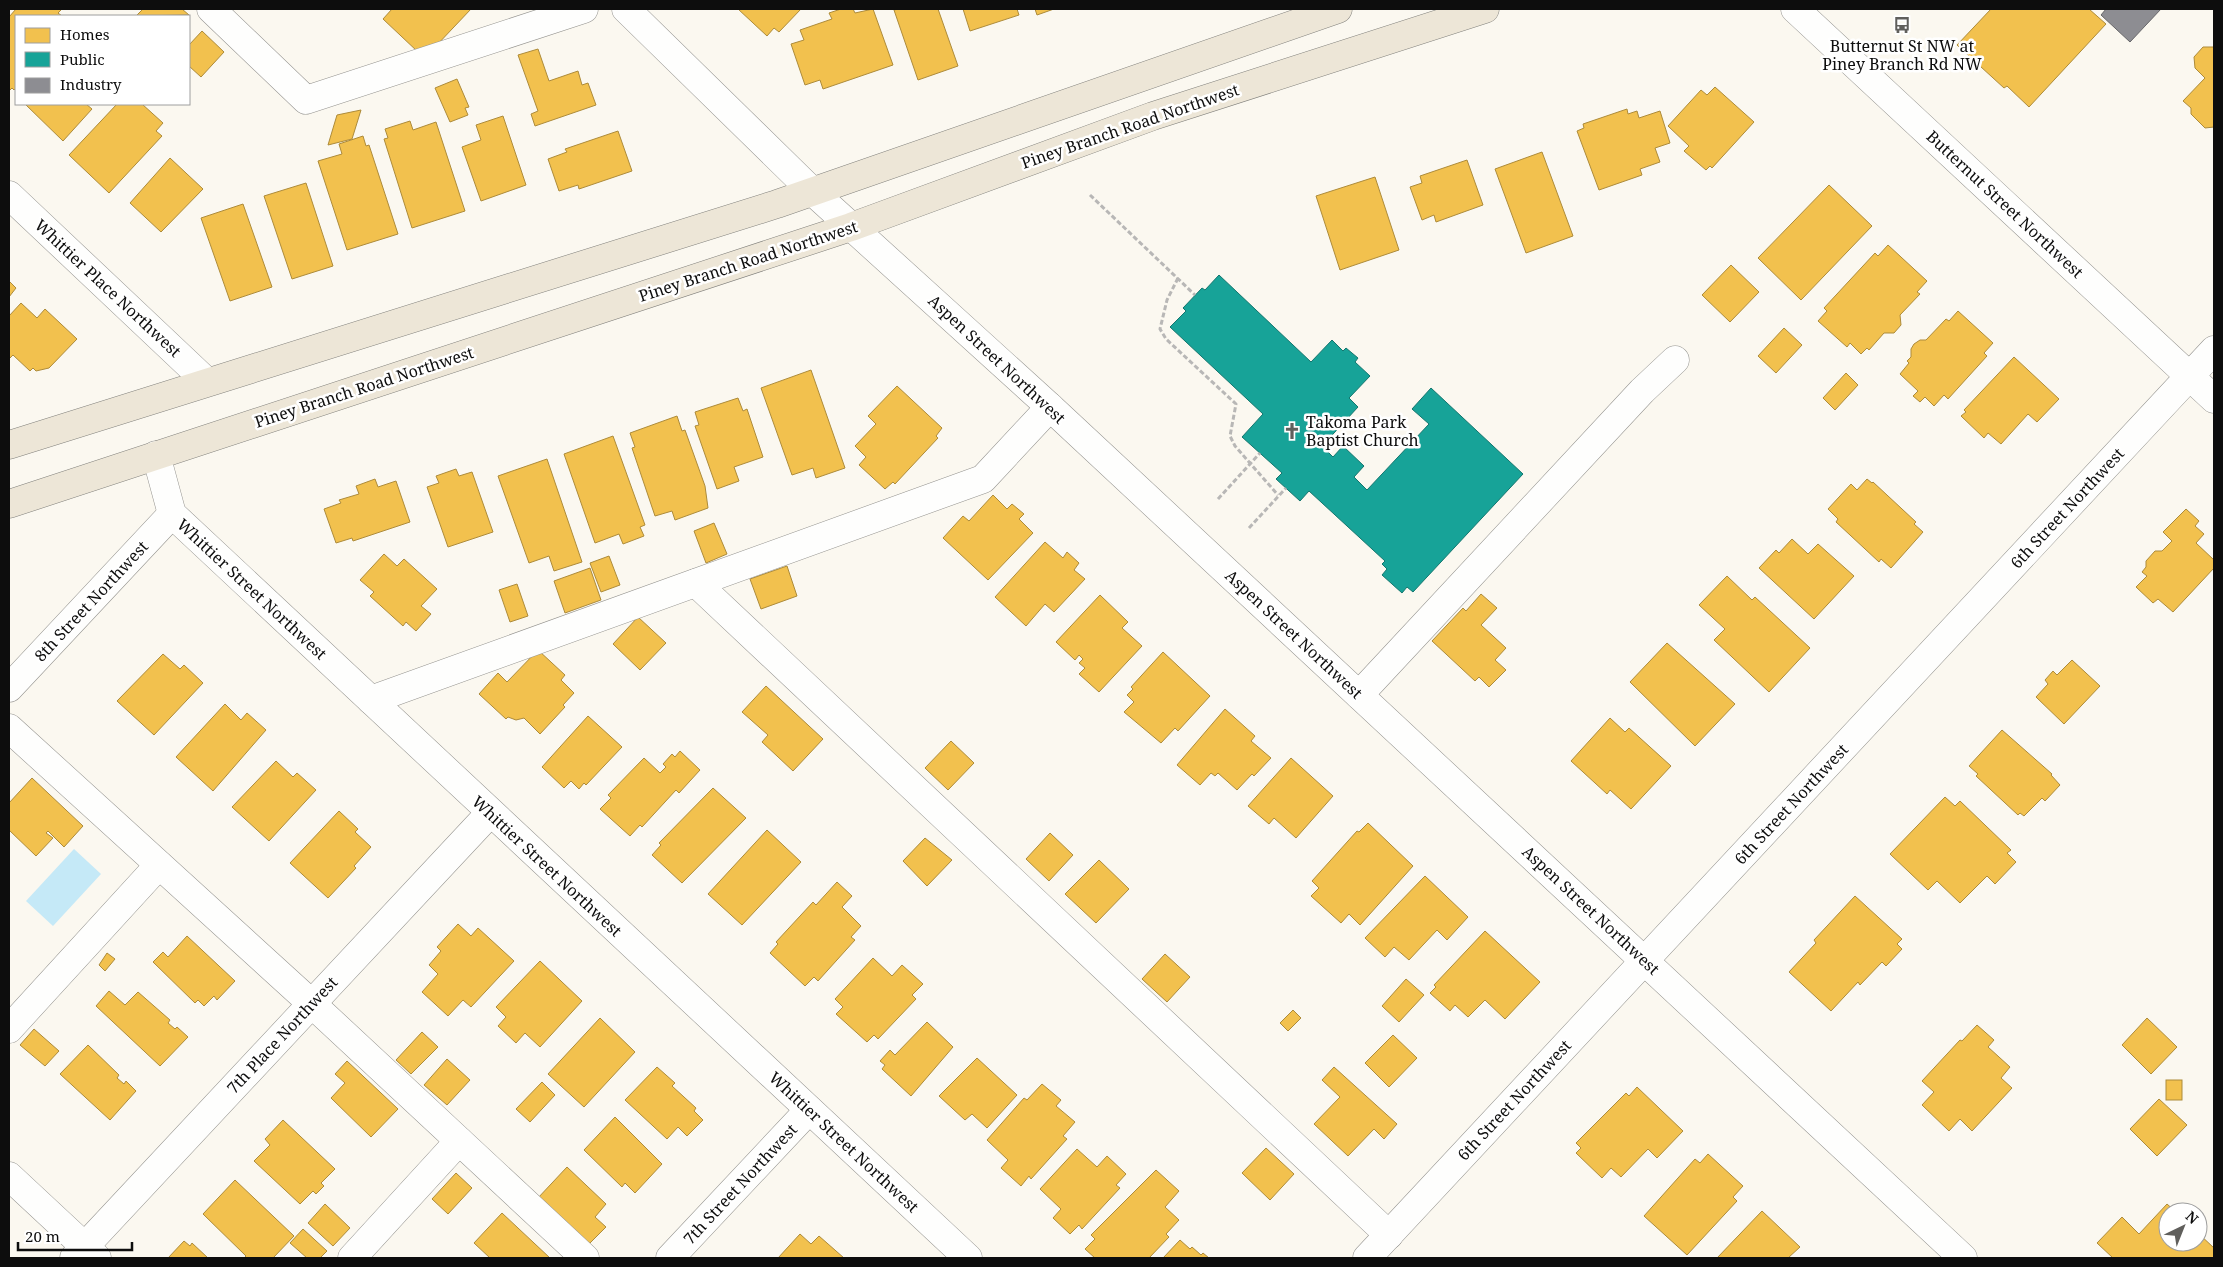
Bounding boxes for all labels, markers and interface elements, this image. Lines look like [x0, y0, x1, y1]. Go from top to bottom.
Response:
legend [15, 15, 190, 105]
bus stop icon: Butternut St NW at Piney Branch Rd NW [1892, 15, 1912, 35]
text: Homes [60, 24, 110, 44]
place label: Butternut St NW at Piney Branch Rd NW [1822, 35, 1982, 75]
text: Public [60, 49, 105, 69]
text: Industry [60, 74, 122, 94]
street label: Piney Branch Road Northwest [1018, 78, 1242, 174]
street label: Butternut Street Northwest [1922, 125, 2088, 283]
street label: Whittier Place Northwest [30, 214, 186, 362]
street label: Piney Branch Road Northwest [636, 215, 861, 307]
street label: Aspen Street Northwest [924, 290, 1071, 429]
street label: Piney Branch Road Northwest [252, 341, 477, 433]
place label: Takoma Park Baptist Church [1306, 411, 1419, 451]
church icon: Takoma Park Baptist Church [1282, 421, 1302, 441]
street label: 6th Street Northwest [2005, 443, 2129, 573]
street label: Whittier Street Northwest [172, 514, 332, 665]
street label: 8th Street Northwest [29, 536, 153, 666]
street label: Aspen Street Northwest [1221, 565, 1368, 704]
street label: 6th Street Northwest [1729, 739, 1853, 869]
street label: Whittier Street Northwest [467, 791, 627, 942]
street label: Aspen Street Northwest [1518, 841, 1665, 980]
street label: 7th Place Northwest [222, 971, 342, 1098]
street label: 6th Street Northwest [1452, 1035, 1576, 1165]
street label: Whittier Street Northwest [764, 1067, 924, 1218]
street label: 7th Street Northwest [678, 1119, 802, 1249]
north arrow [2158, 1202, 2208, 1252]
text: N [2182, 1206, 2203, 1228]
scale bar [18, 1220, 131, 1252]
text: 20 m [25, 1226, 60, 1246]

